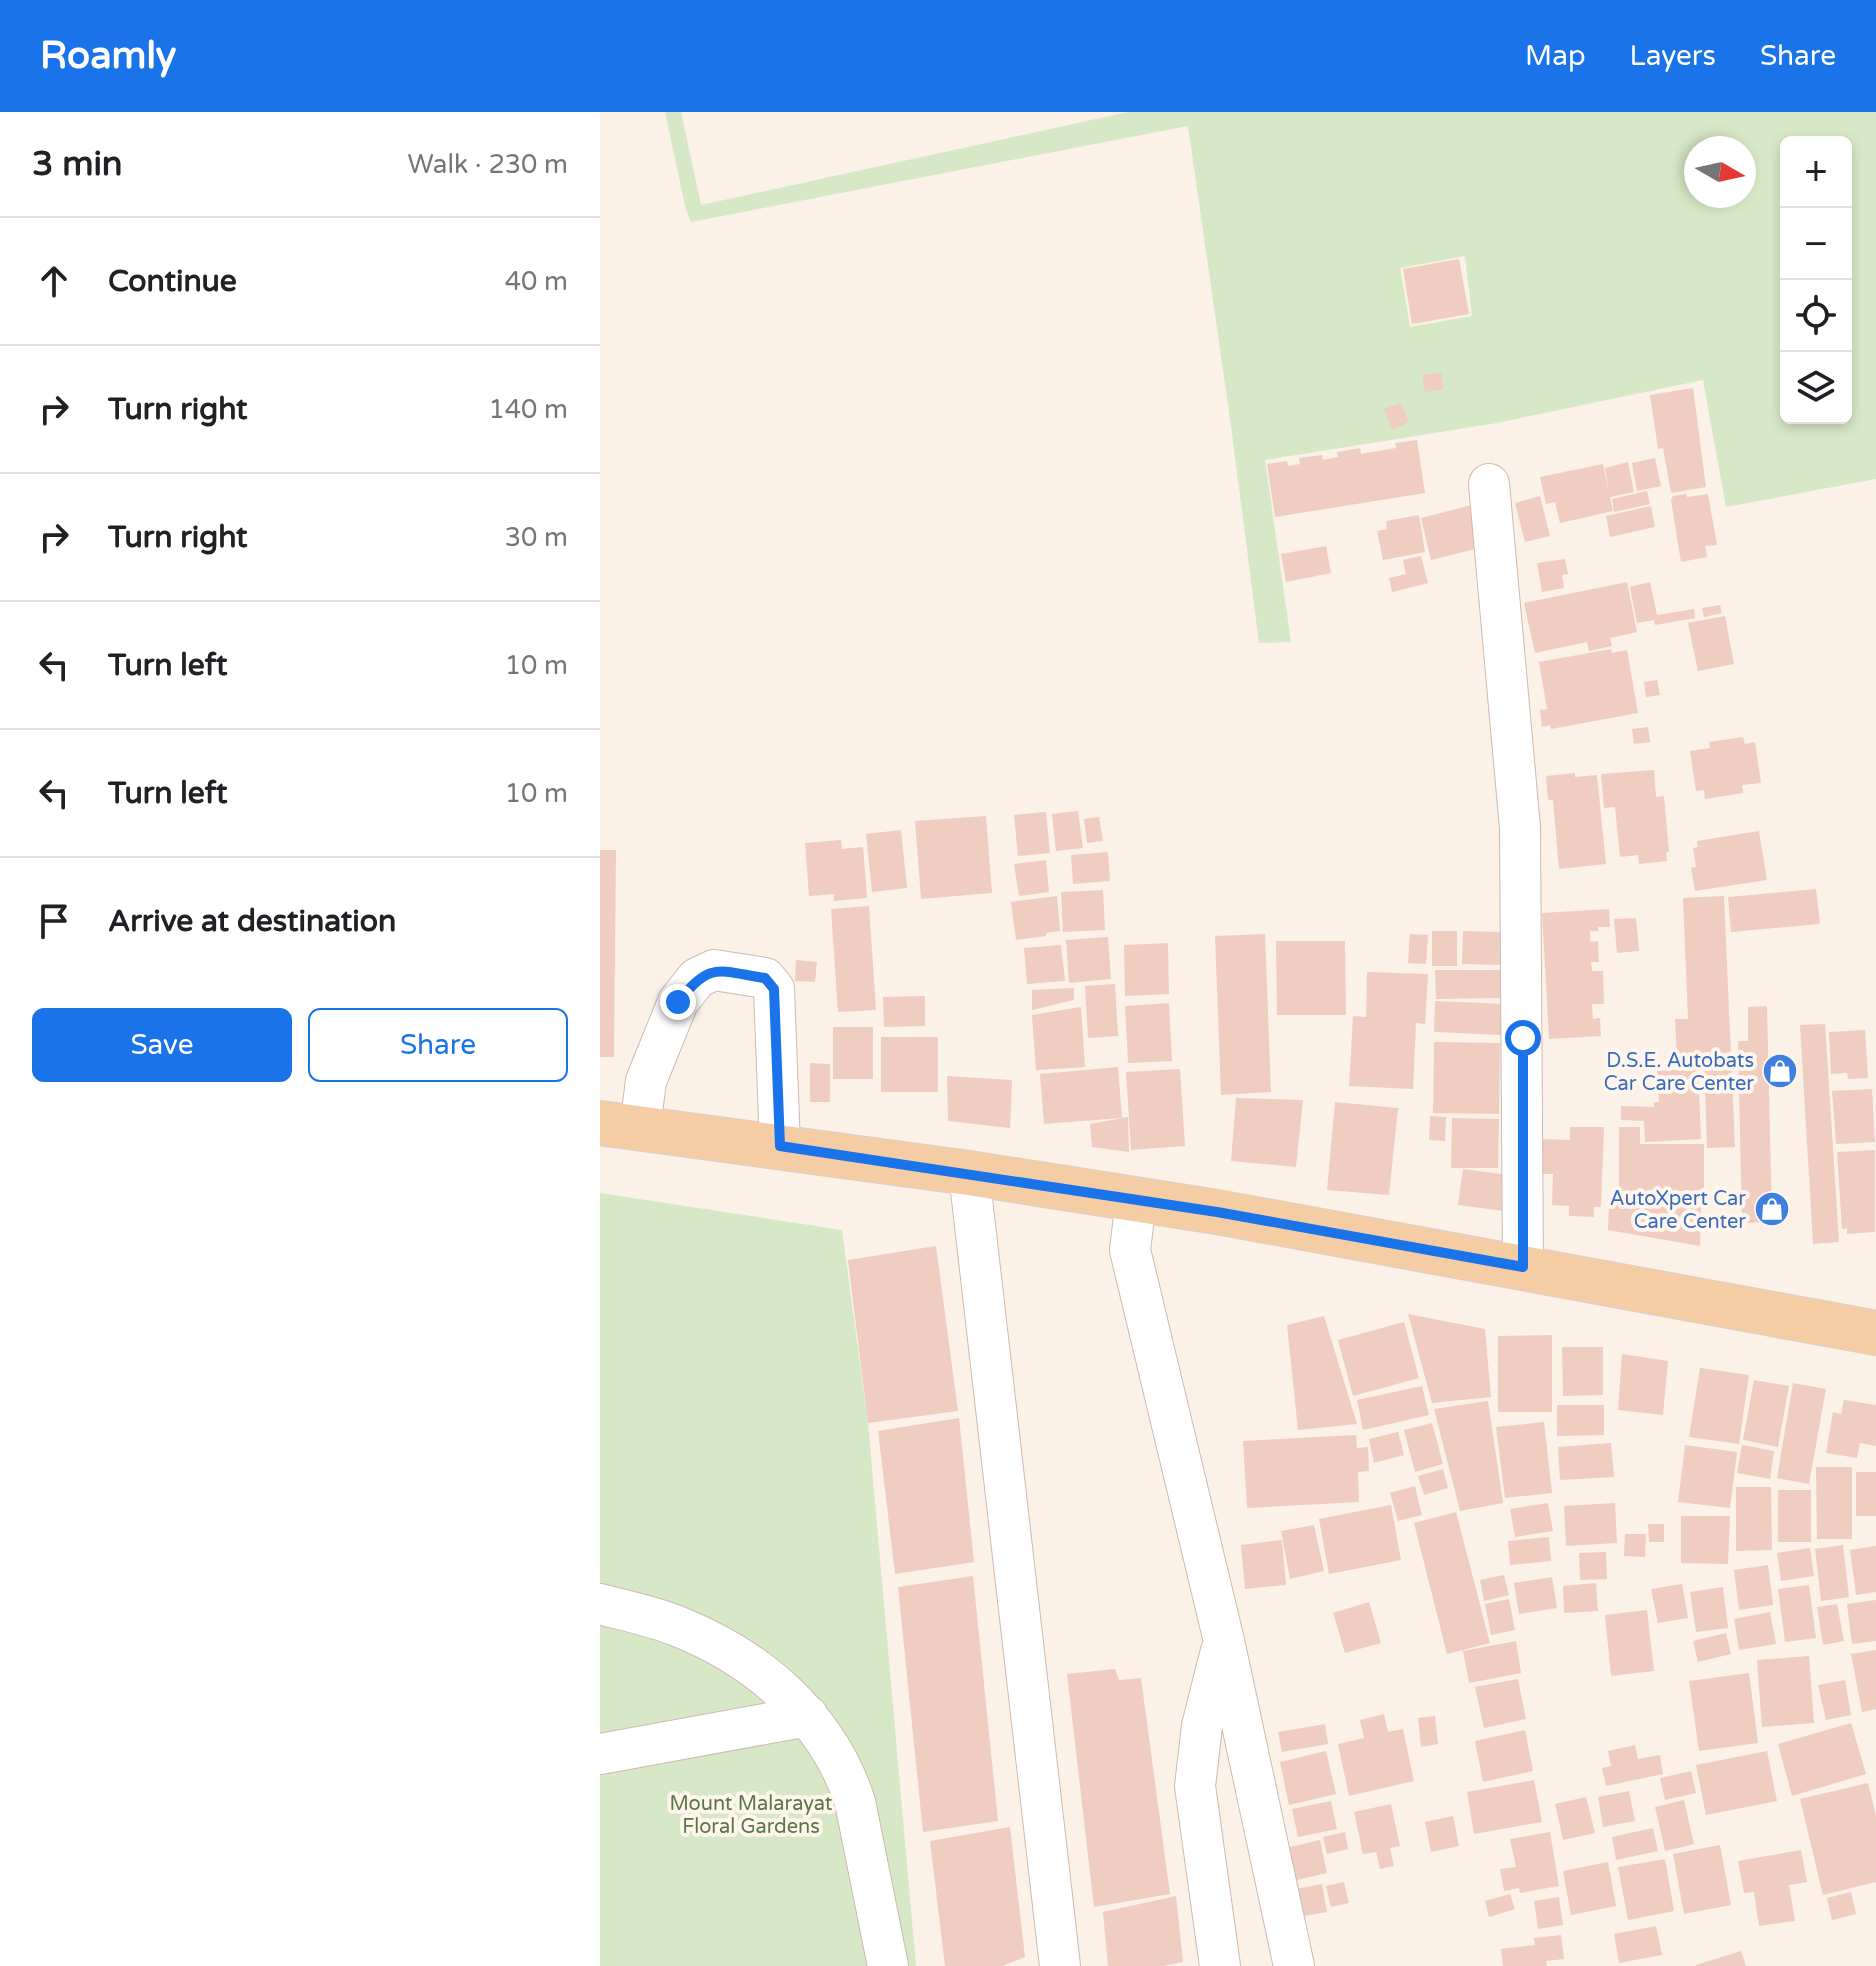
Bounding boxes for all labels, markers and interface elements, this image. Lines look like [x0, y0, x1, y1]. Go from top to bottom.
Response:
text: Roamly [40, 33, 176, 79]
text: Map [1525, 39, 1586, 73]
text: Layers [1630, 39, 1716, 73]
text: Share [1760, 39, 1836, 73]
north arrow [1684, 136, 1756, 208]
map controls [1780, 136, 1852, 424]
button: + [1780, 136, 1852, 208]
text: 3 min [32, 144, 123, 185]
text: Walk · 230 m [408, 149, 568, 180]
button: − [1780, 208, 1852, 280]
icon: ahead [32, 259, 76, 303]
text: Continue [108, 263, 237, 300]
text: 40 m [505, 266, 568, 297]
button: locate [1780, 280, 1852, 352]
button: layers [1780, 352, 1852, 424]
icon: right [32, 387, 76, 431]
text: Turn right [108, 391, 248, 428]
text: 140 m [488, 394, 568, 425]
icon: right [32, 515, 76, 559]
text: Turn right [108, 519, 248, 556]
text: 30 m [505, 522, 568, 553]
icon: left [32, 643, 76, 687]
text: Turn left [108, 647, 227, 684]
text: 10 m [505, 650, 568, 681]
icon: left [32, 771, 76, 815]
text: Turn left [108, 775, 227, 812]
text: 10 m [505, 778, 568, 809]
icon: arrive [32, 899, 76, 943]
text: Arrive at destination [108, 903, 396, 940]
route end [660, 984, 696, 1020]
button: Save [32, 1008, 292, 1082]
button: Share [308, 1008, 568, 1082]
route start [1505, 1020, 1541, 1056]
place label: D.S.E. Autobats Car Care Center [1604, 1049, 1754, 1096]
shop icon: D.S.E. Autobats Car Care Center [1761, 1052, 1799, 1090]
place label: AutoXpert Car Care Center [1610, 1187, 1746, 1234]
shop icon: AutoXpert Car Care Center [1753, 1190, 1791, 1228]
park label: Mount Malarayat Floral Gardens [670, 1792, 833, 1839]

